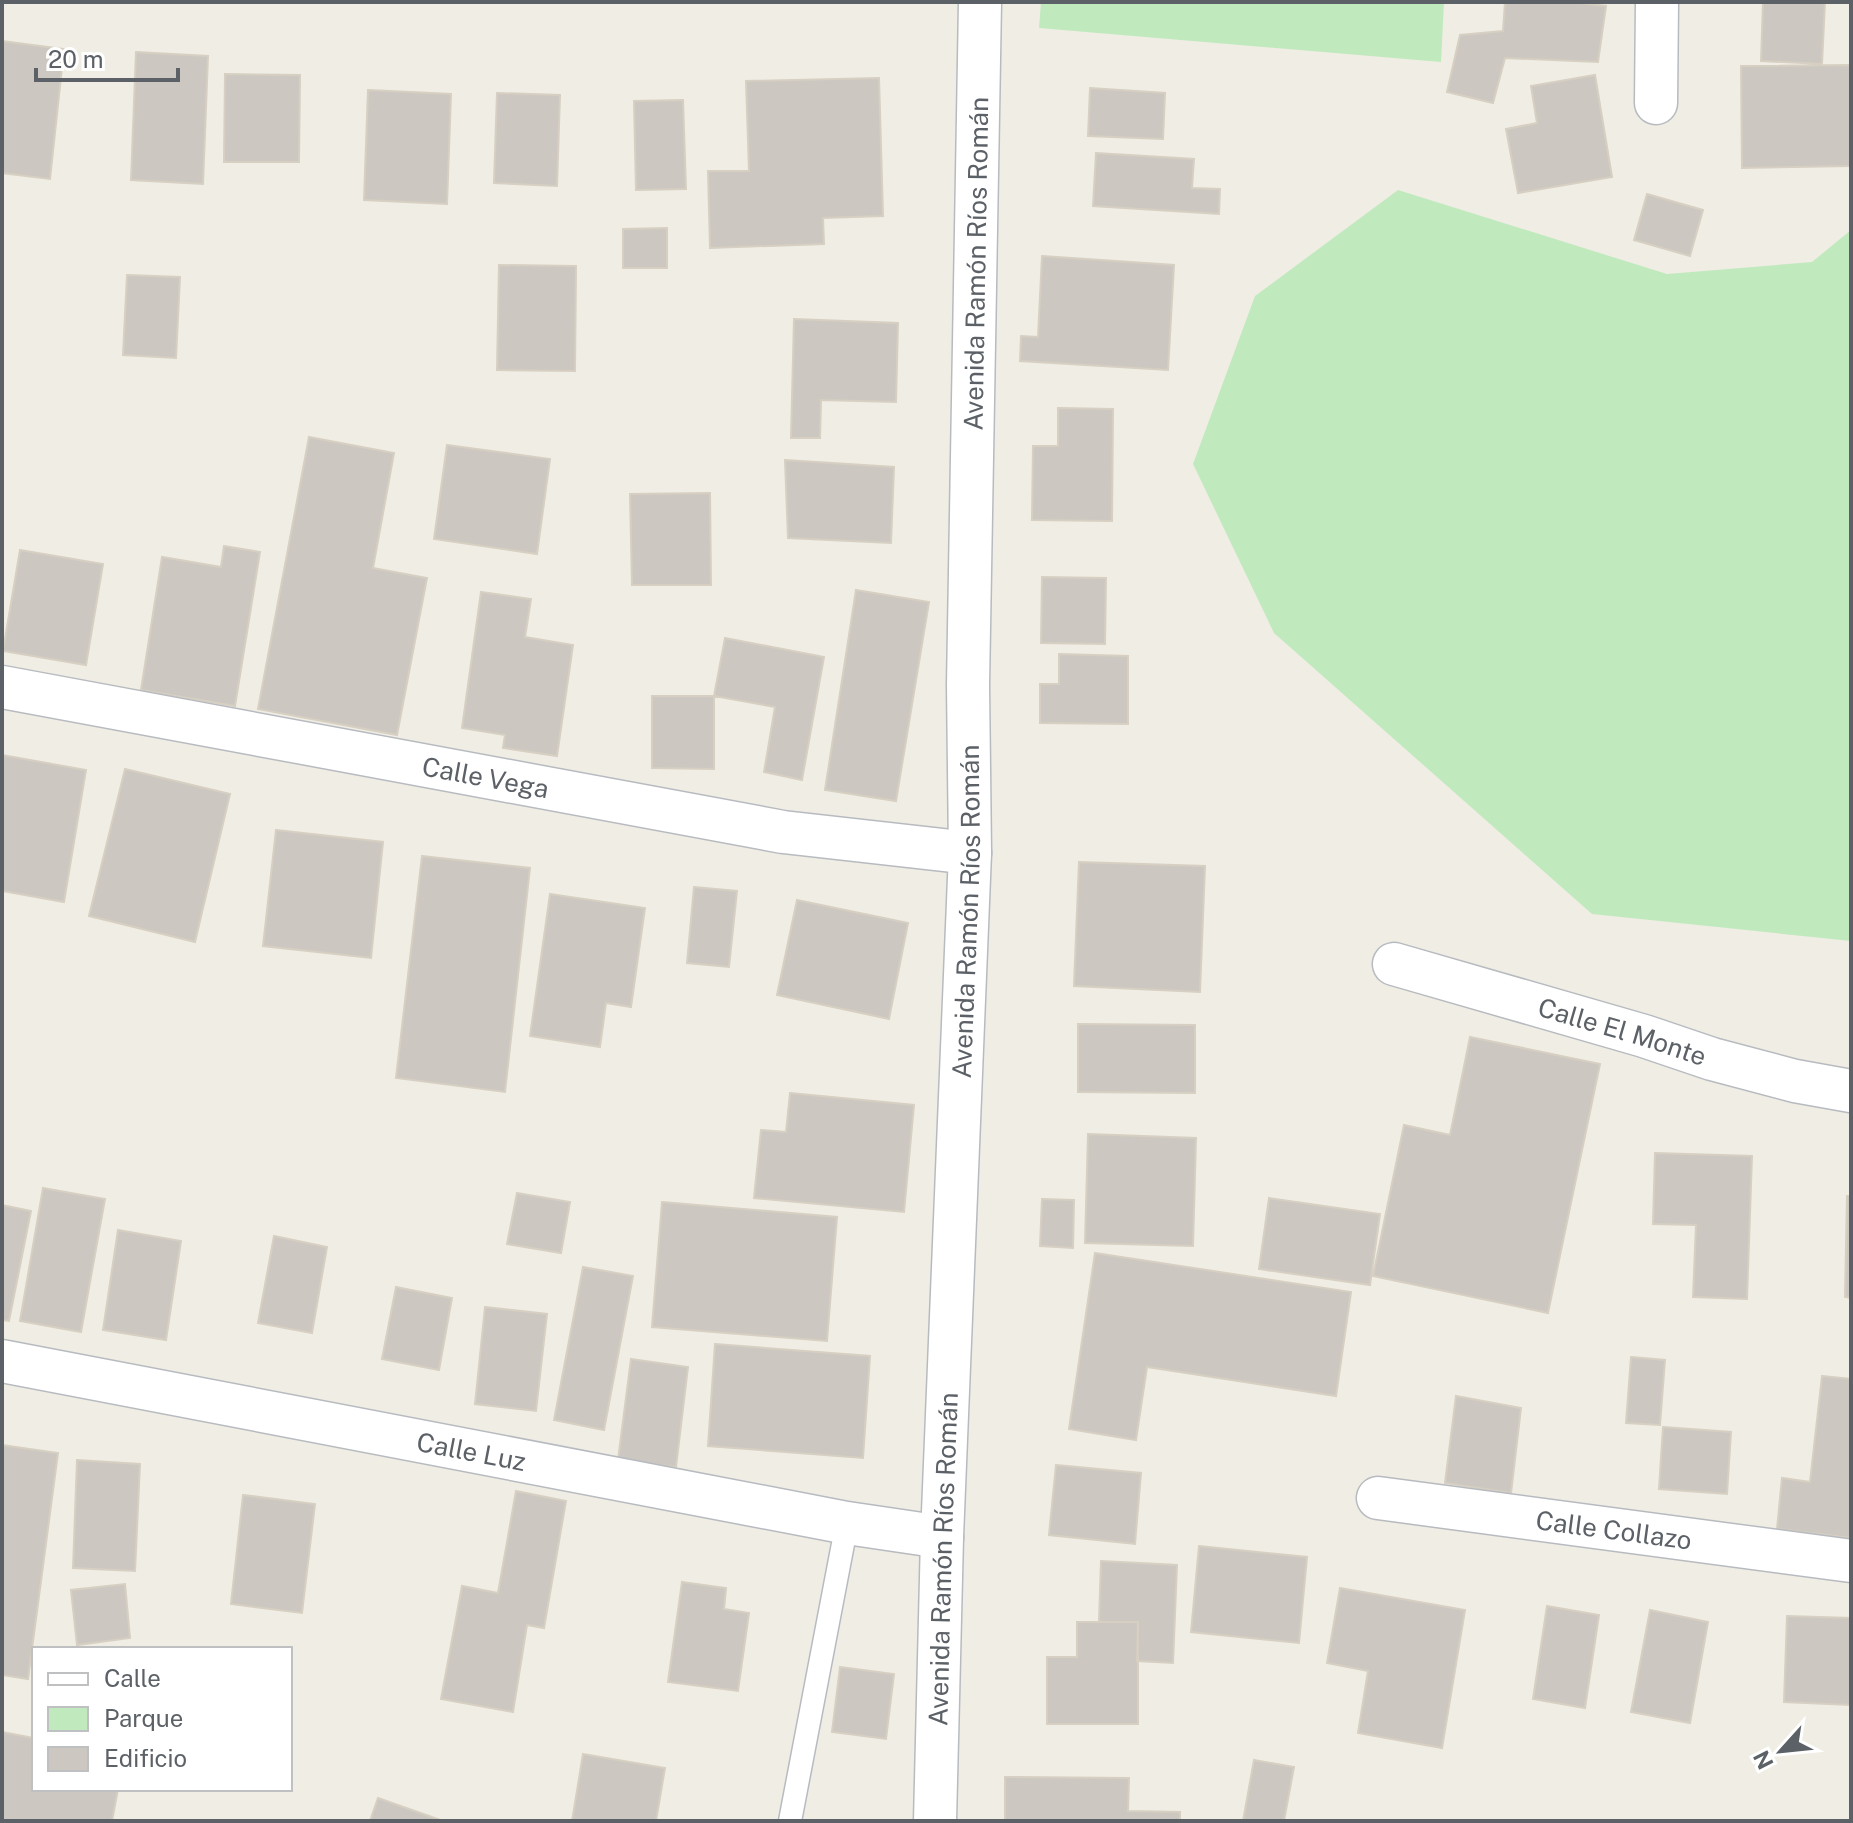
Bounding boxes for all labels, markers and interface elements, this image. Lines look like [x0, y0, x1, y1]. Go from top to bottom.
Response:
scale bar [36, 32, 178, 82]
text: 20 m [48, 45, 104, 73]
street label: Avenida Ramón Ríos Román [957, 97, 994, 431]
street label: Avenida Ramón Ríos Román [945, 745, 986, 1079]
street label: Calle Vega [420, 750, 552, 804]
street label: Calle El Monte [1535, 991, 1711, 1072]
street label: Avenida Ramón Ríos Román [922, 1392, 963, 1726]
street label: Calle Luz [414, 1425, 529, 1477]
street label: Calle Collazo [1534, 1504, 1694, 1555]
legend [32, 1647, 292, 1791]
text: Calle [104, 1664, 161, 1692]
text: Parque [104, 1704, 183, 1732]
north arrow [1741, 1711, 1821, 1791]
text: Edificio [104, 1744, 187, 1772]
text: N [1748, 1747, 1779, 1774]

